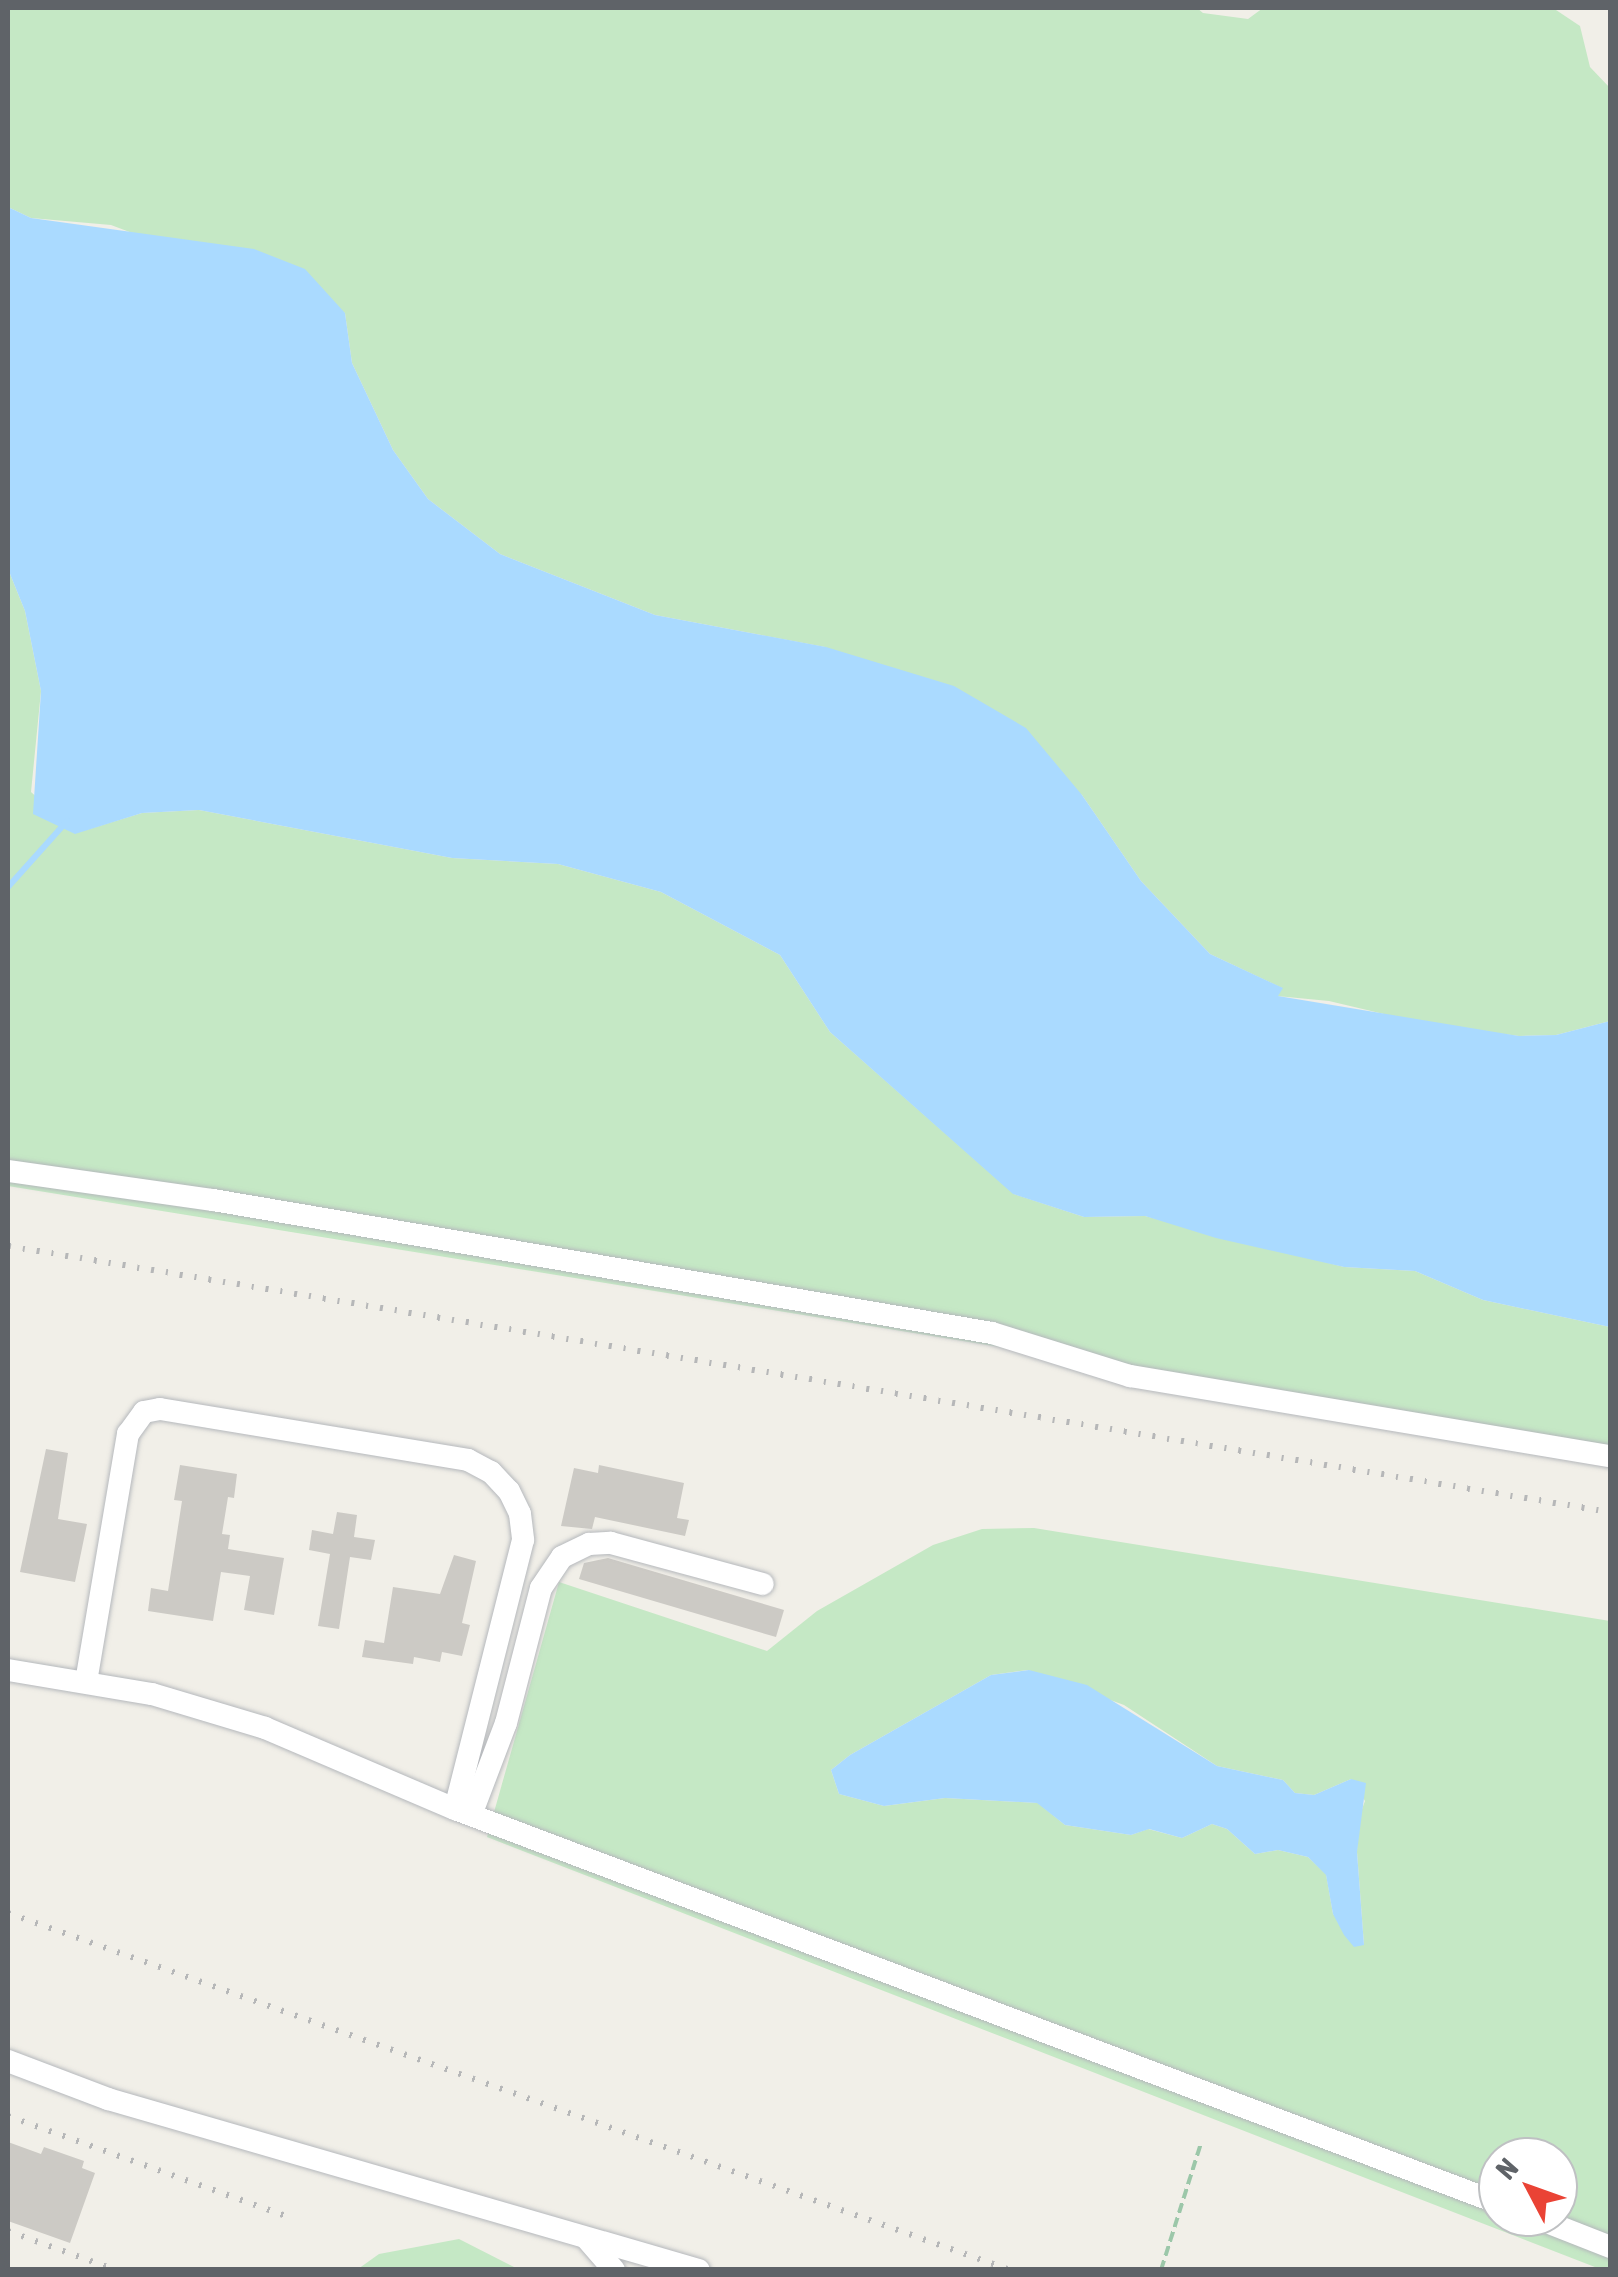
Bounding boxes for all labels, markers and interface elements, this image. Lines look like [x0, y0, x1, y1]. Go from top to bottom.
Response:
north arrow [1478, 2137, 1578, 2237]
text: N [1489, 2152, 1524, 2185]

